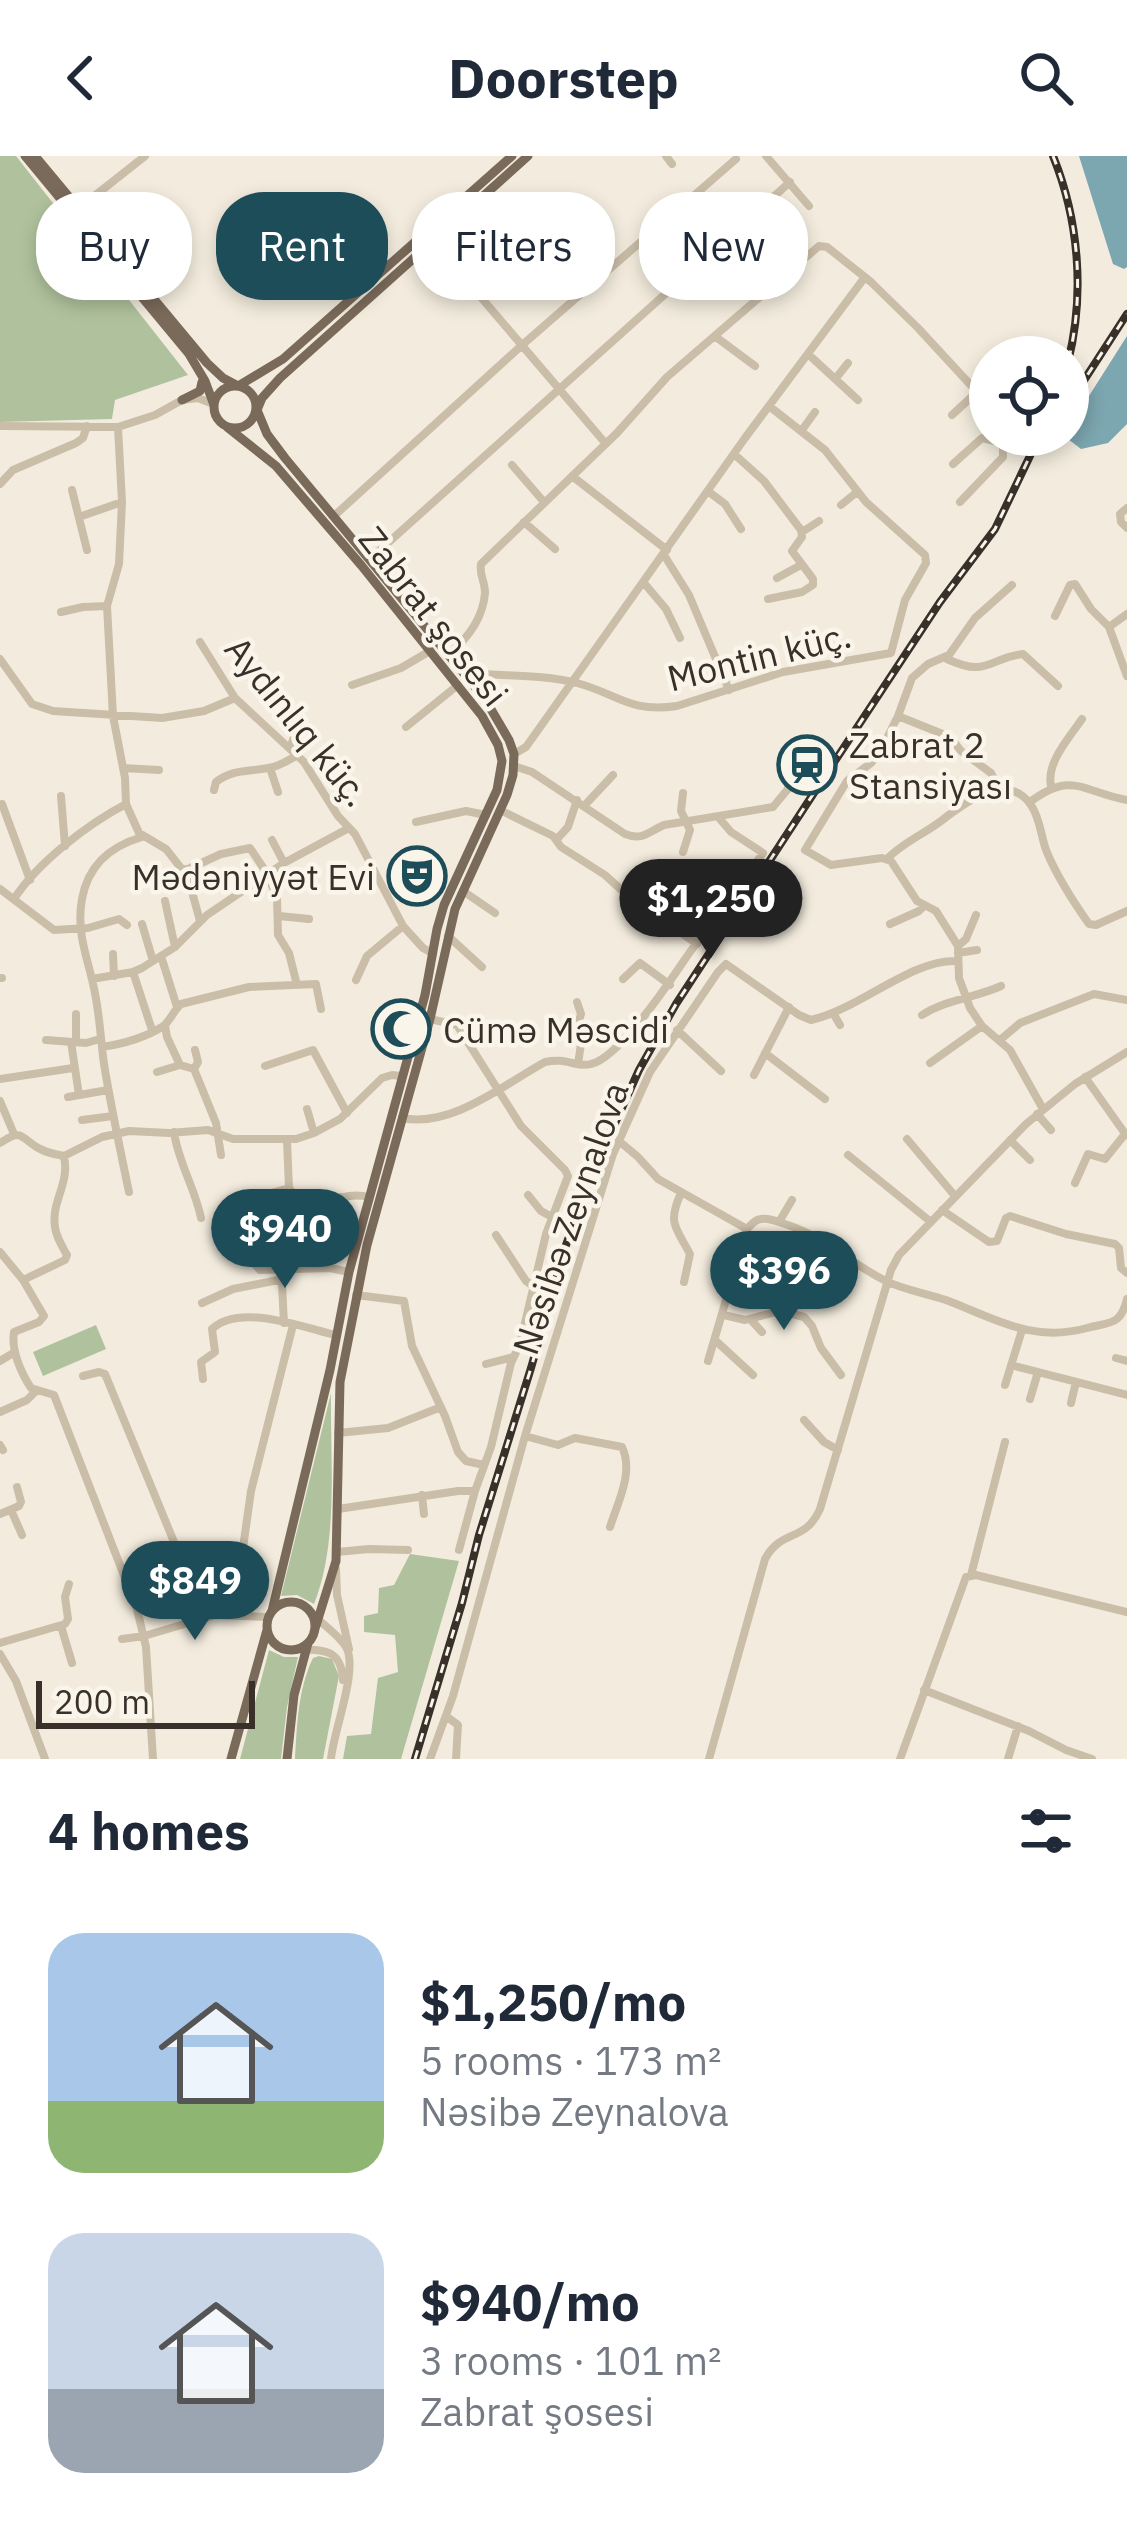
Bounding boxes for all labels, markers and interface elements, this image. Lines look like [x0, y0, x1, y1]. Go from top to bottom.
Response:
text: Doorstep [448, 43, 679, 113]
icon: back [48, 45, 114, 111]
icon: search [1013, 45, 1079, 111]
chip: Buy [36, 192, 192, 300]
chip: Rent [216, 192, 388, 300]
chip: Filters [412, 192, 615, 300]
chip: New [639, 192, 808, 300]
map controls [969, 336, 1089, 456]
button: locate [969, 336, 1089, 456]
street label: Zabrat şosesi [349, 516, 519, 716]
street label: Montin küç. [662, 611, 856, 701]
street label: Aydınlıq küç. [215, 626, 381, 816]
place label: Zabrat 2 Stansiyası [849, 721, 1012, 809]
station icon: Zabrat 2 Stansiyası [776, 734, 838, 796]
theatre icon: Mədəniyyət Evi [386, 845, 448, 907]
place label: Mədəniyyət Evi [132, 853, 375, 900]
pin: $1,250 [613, 859, 809, 961]
text: $1,250 [646, 872, 776, 923]
mosque icon: Cümə Məscidi [370, 998, 432, 1060]
place label: Cümə Məscidi [443, 1006, 669, 1053]
street label: Nəsibə Zeynalova [501, 1076, 639, 1360]
pin: $940 [214, 1189, 356, 1291]
text: $940 [238, 1202, 332, 1253]
pin: $396 [713, 1231, 855, 1333]
text: $396 [737, 1244, 831, 1295]
pin: $849 [124, 1541, 266, 1643]
text: $849 [148, 1554, 242, 1605]
scale bar [36, 1675, 255, 1728]
text: 200 m [54, 1680, 150, 1723]
text: 4 homes [48, 1798, 250, 1864]
icon: filters [1013, 1798, 1079, 1864]
text: $1,250/mo [420, 1969, 686, 2035]
icon: home [144, 1981, 288, 2125]
text: 5 rooms · 173 m² [420, 2035, 722, 2086]
text: Nəsibə Zeynalova [420, 2086, 729, 2137]
text: $940/mo [420, 2269, 640, 2335]
icon: home [144, 2281, 288, 2425]
text: 3 rooms · 101 m² [420, 2335, 722, 2386]
text: Zabrat şosesi [420, 2386, 654, 2437]

